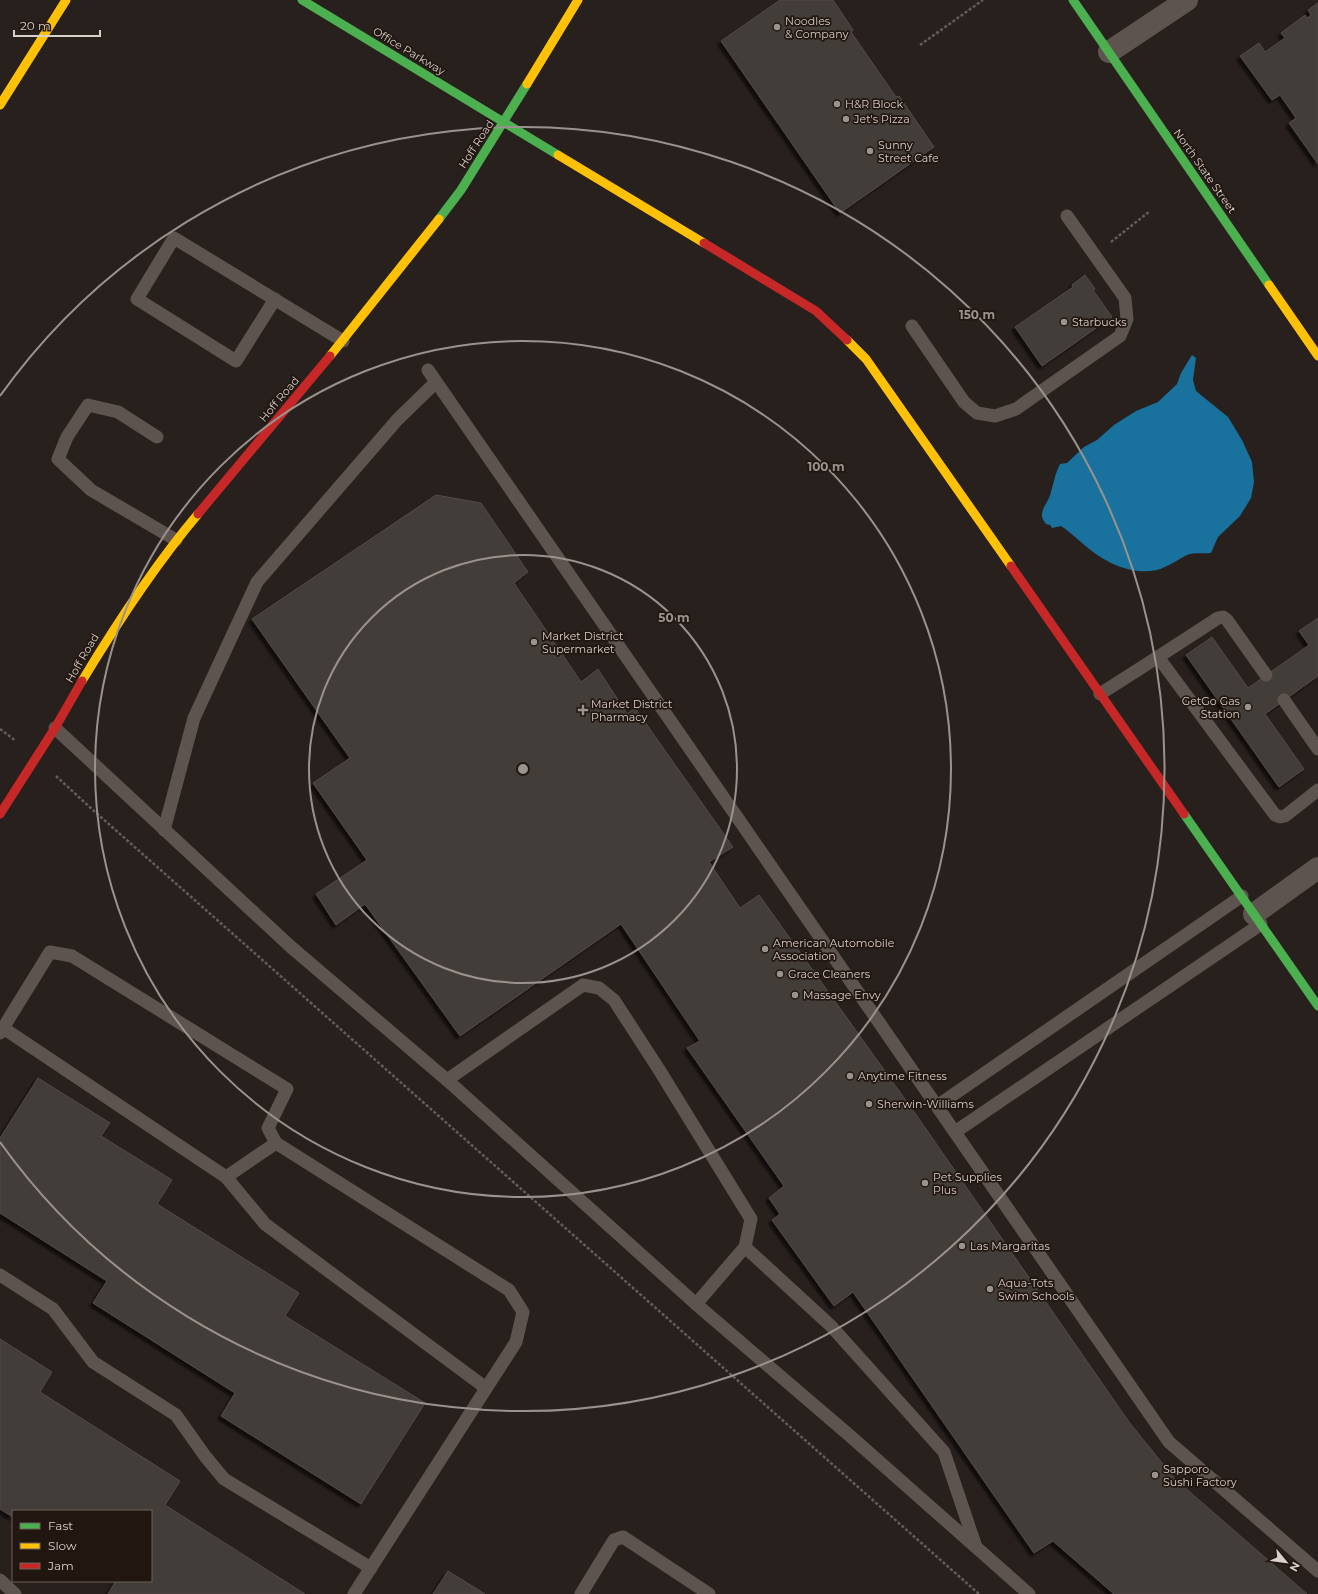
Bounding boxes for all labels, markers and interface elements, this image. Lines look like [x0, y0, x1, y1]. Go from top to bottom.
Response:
scale bar [14, 12, 100, 38]
place label: Noodles & Company [785, 14, 848, 41]
text: 20 m [20, 18, 51, 33]
marker: Noodles & Company [772, 22, 782, 32]
street label: Office Parkway [370, 24, 448, 78]
place label: H&R Block [845, 97, 903, 111]
marker: H&R Block [832, 99, 842, 109]
place label: Jet's Pizza [853, 112, 910, 126]
marker: Jet's Pizza [841, 114, 851, 124]
street label: Hoff Road [455, 117, 497, 171]
street label: North State Street [1171, 126, 1240, 216]
place label: Sunny Street Cafe [878, 138, 939, 165]
marker: Sunny Street Cafe [865, 146, 875, 156]
text: 150 m [959, 307, 995, 322]
place label: Starbucks [1072, 315, 1127, 329]
marker: Starbucks [1059, 317, 1069, 327]
street label: Hoff Road [256, 373, 302, 425]
text: 100 m [808, 459, 844, 474]
text: 50 m [658, 610, 690, 625]
place label: Market District Supermarket [542, 629, 624, 656]
street label: Hoff Road [62, 631, 102, 685]
marker: Market District Supermarket [529, 637, 539, 647]
place label: GetGo Gas Station [1182, 694, 1241, 721]
place label: Market District Pharmacy [591, 697, 673, 724]
marker: GetGo Gas Station [1243, 702, 1253, 712]
marker: Market District Pharmacy [578, 705, 588, 715]
centre of rings [516, 762, 530, 776]
place label: American Automobile Association [773, 936, 895, 963]
marker: American Automobile Association [760, 944, 770, 954]
place label: Grace Cleaners [788, 967, 871, 981]
marker: Grace Cleaners [775, 969, 785, 979]
place label: Massage Envy [803, 988, 881, 1002]
marker: Massage Envy [790, 990, 800, 1000]
place label: Anytime Fitness [858, 1069, 948, 1083]
marker: Anytime Fitness [845, 1071, 855, 1081]
place label: Sherwin-Williams [877, 1097, 974, 1111]
marker: Sherwin-Williams [864, 1099, 874, 1109]
place label: Pet Supplies Plus [933, 1170, 1002, 1197]
marker: Pet Supplies Plus [920, 1178, 930, 1188]
place label: Las Margaritas [970, 1239, 1050, 1253]
marker: Las Margaritas [957, 1241, 967, 1251]
place label: Aqua-Tots Swim Schools [998, 1276, 1075, 1303]
marker: Aqua-Tots Swim Schools [985, 1284, 995, 1294]
place label: Sapporo Sushi Factory [1163, 1462, 1237, 1489]
marker: Sapporo Sushi Factory [1150, 1470, 1160, 1480]
legend [12, 1510, 152, 1582]
text: Fast [48, 1518, 73, 1533]
text: Slow [48, 1538, 77, 1553]
north arrow [1266, 1542, 1306, 1582]
text: Jam [47, 1558, 74, 1573]
text: N [1286, 1560, 1303, 1574]

